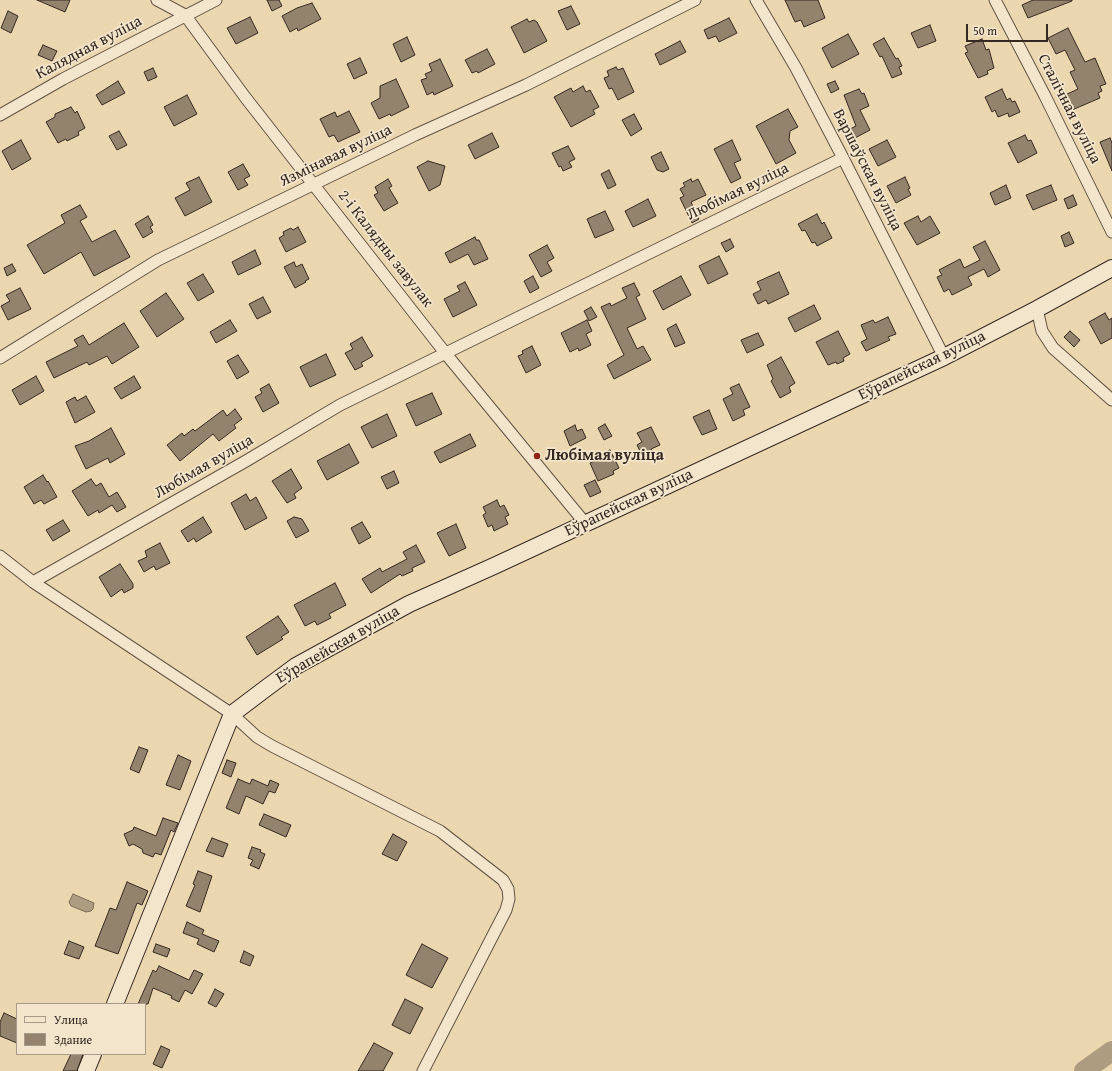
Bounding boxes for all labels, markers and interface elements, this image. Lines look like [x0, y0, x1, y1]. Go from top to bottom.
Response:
street label: Калядная вуліца [33, 12, 145, 84]
scale bar [968, 16, 1050, 42]
text: 50 m [973, 22, 997, 39]
street label: Сталічная вуліца [1033, 51, 1105, 167]
street label: Варшаўская вуліца [828, 106, 906, 234]
street label: Язмінавая вуліца [277, 121, 395, 191]
street label: Любімая вуліца [684, 159, 792, 225]
street label: 2-і Калядны завулак [333, 187, 437, 311]
street label: Еўрапейская вуліца [855, 327, 989, 405]
street label: Любімая вуліца [151, 431, 257, 503]
place label: Любімая вуліца [545, 446, 664, 466]
marker: Любімая вуліца [532, 451, 542, 461]
street label: Еўрапейская вуліца [562, 465, 696, 541]
street label: Еўрапейская вуліца [273, 602, 403, 688]
legend [16, 1003, 146, 1055]
text: Улица [54, 1011, 88, 1028]
text: Здание [54, 1031, 92, 1048]

